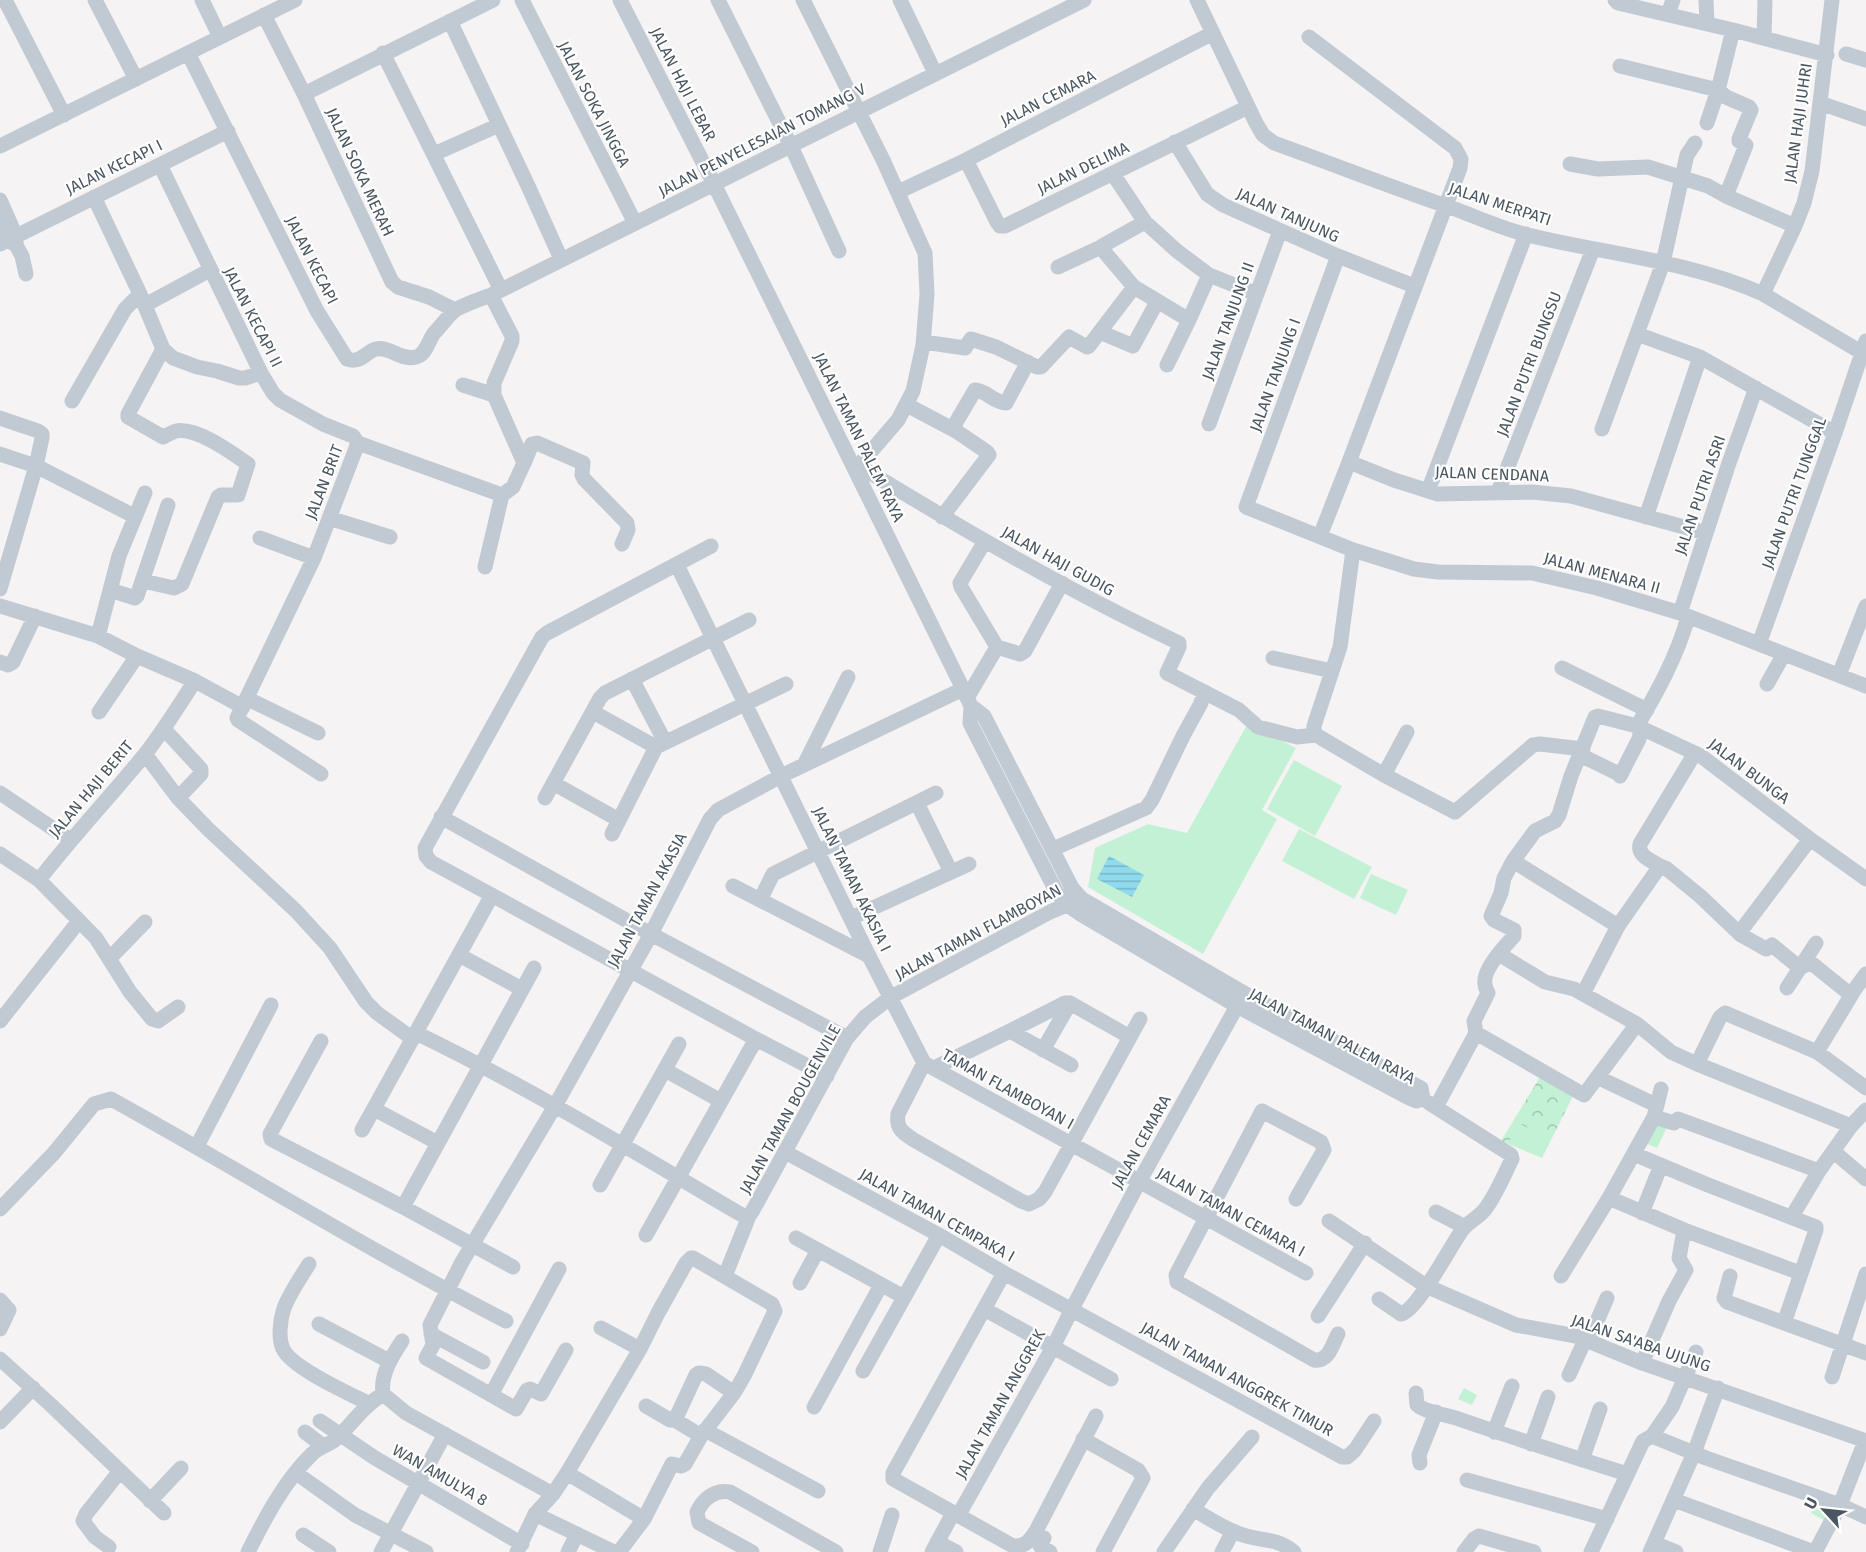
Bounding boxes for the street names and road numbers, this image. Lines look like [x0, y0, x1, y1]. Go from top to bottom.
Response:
street label: JALAN HAJI LEBAR [646, 24, 720, 144]
street label: JALAN SOKA JINGGA [554, 38, 634, 171]
street label: JALAN HAJI JUHRI [1780, 62, 1816, 184]
street label: JALAN CEMARA [997, 65, 1100, 130]
street label: JALAN PENYELESAIAN TOMANG V [655, 79, 869, 201]
street label: JALAN SOKA MERAH [322, 105, 398, 239]
street label: JALAN KECAPI I [63, 135, 165, 199]
street label: JALAN DELIMA [1034, 137, 1133, 198]
street label: JALAN MERPATI [1446, 178, 1554, 230]
street label: JALAN TANJUNG [1234, 184, 1342, 246]
street label: JALAN KECAPI [282, 213, 342, 307]
street label: JALAN TANJUNG II [1198, 259, 1258, 383]
street label: JALAN KECAPI II [220, 264, 286, 370]
street label: JALAN PUTRI BUNGSU [1493, 289, 1565, 439]
street label: JALAN TANJUNG I [1246, 316, 1304, 434]
street label: JALAN TAMAN PALEM RAYA [810, 349, 909, 525]
street label: JALAN PUTRI TUNGGAL [1758, 414, 1830, 572]
street label: JALAN PUTRI ASRI [1671, 433, 1729, 557]
street label: JALAN BRIT [301, 441, 347, 522]
street label: JALAN CENDANA [1435, 463, 1550, 486]
street label: JALAN HAJI GUDIG [998, 522, 1118, 600]
street label: JALAN MENARA II [1542, 548, 1662, 598]
street label: JALAN BUNGA [1705, 734, 1794, 808]
street label: JALAN HAJI BERIT [45, 736, 138, 842]
street label: JALAN TAMAN AKASIA I [809, 803, 895, 955]
street label: JALAN TAMAN AKASIA [603, 829, 691, 971]
street label: JALAN TAMAN FLAMBOYAN [892, 880, 1064, 984]
street label: JALAN TAMAN PALEM RAYA [1246, 984, 1419, 1088]
street label: JALAN TAMAN BOUGENVILE [735, 1021, 845, 1197]
street label: TAMAN FLAMBOYAN I [939, 1045, 1077, 1133]
street label: JALAN CEMARA [1107, 1091, 1175, 1192]
street label: JALAN TAMAN CEMARA I [1153, 1163, 1309, 1261]
street label: JALAN TAMAN CEMPAKA I [856, 1164, 1018, 1266]
street label: JALAN SA'ABA UJUNG [1569, 1310, 1713, 1376]
street label: JALAN TAMAN ANGGREK TIMUR [1137, 1318, 1337, 1440]
street label: JALAN TAMAN ANGGREK [951, 1326, 1049, 1482]
street label: WAN AMULYA 8 [389, 1440, 491, 1510]

